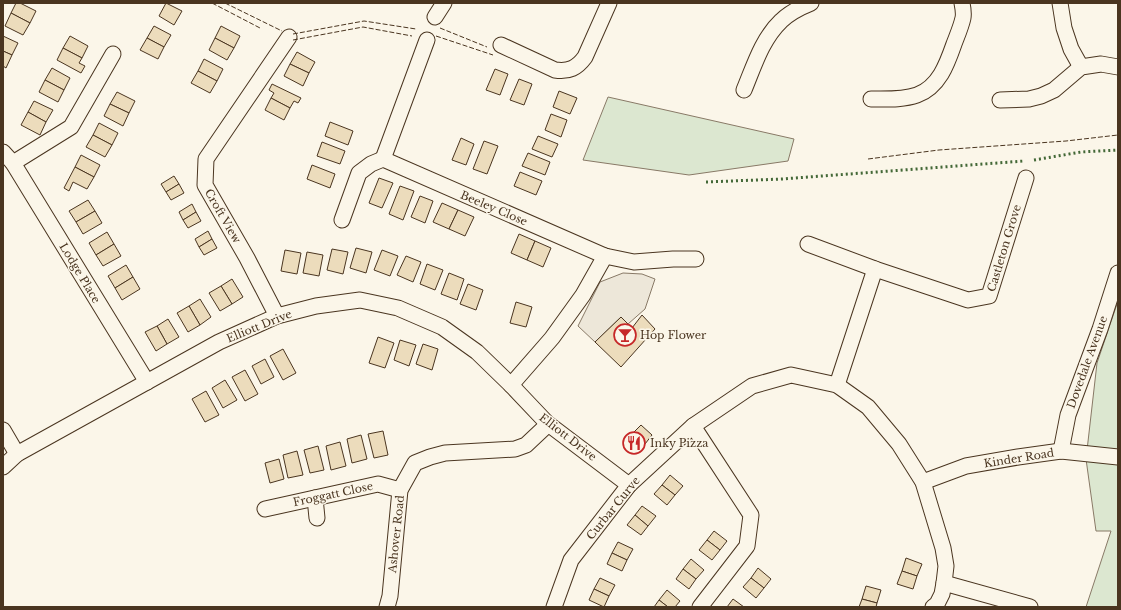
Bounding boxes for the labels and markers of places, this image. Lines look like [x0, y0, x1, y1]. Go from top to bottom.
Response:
bar icon: Hop Flower [612, 322, 638, 348]
place label: Hop Flower [640, 328, 707, 342]
restaurant icon: Inky Pizza [621, 430, 647, 456]
place label: Inky Pizza [650, 436, 709, 450]

